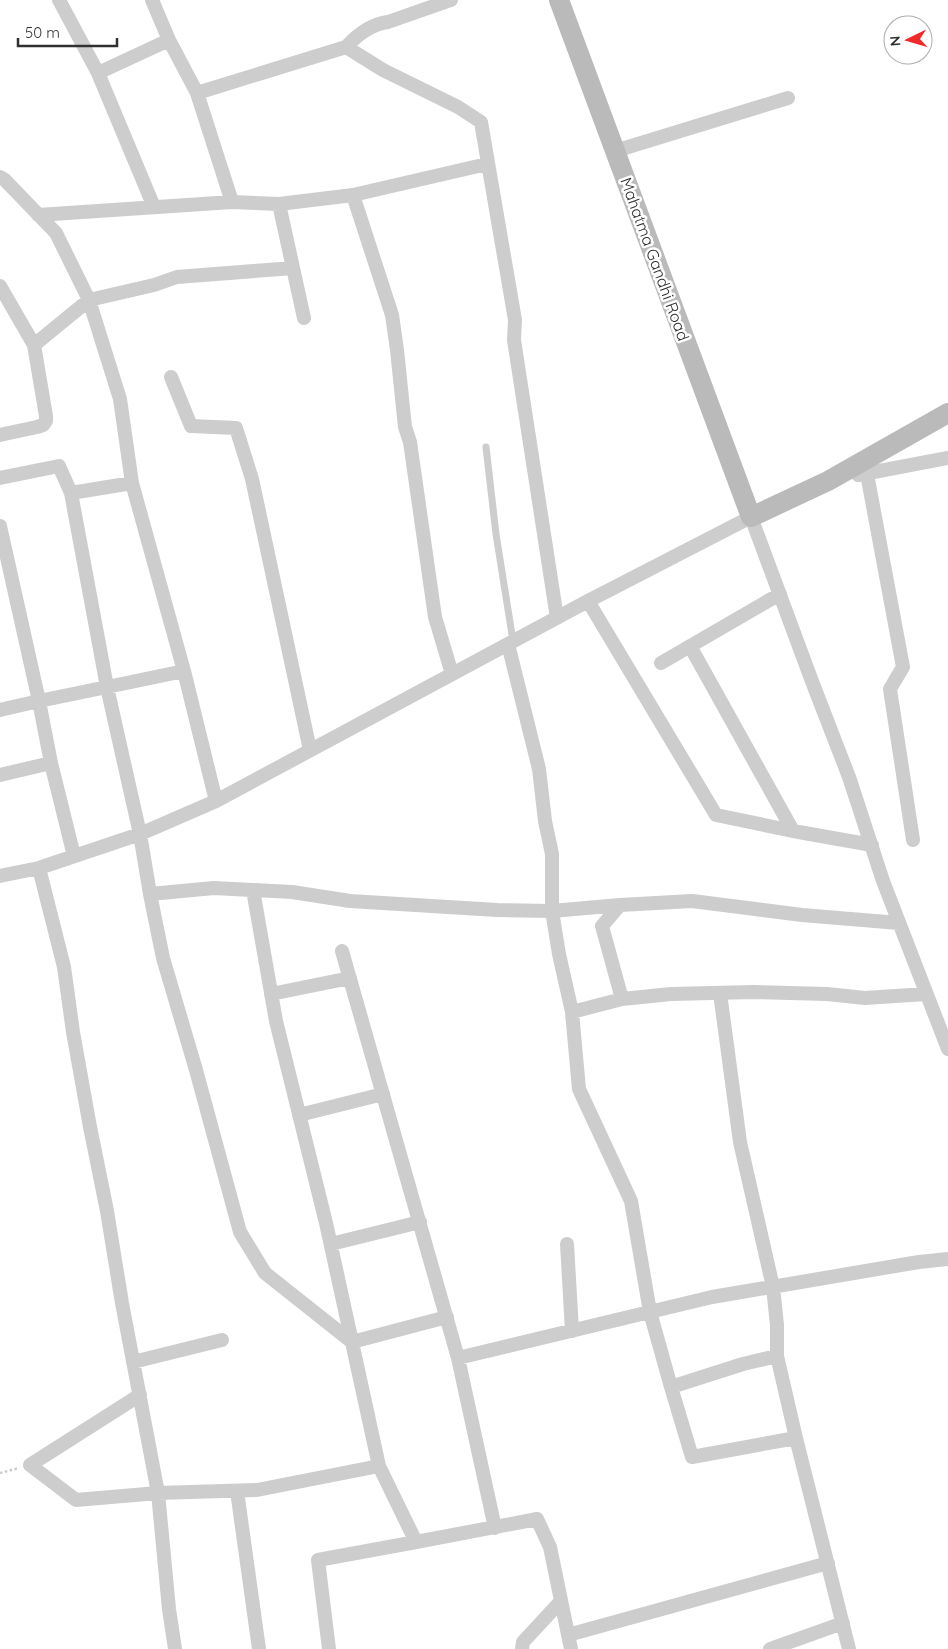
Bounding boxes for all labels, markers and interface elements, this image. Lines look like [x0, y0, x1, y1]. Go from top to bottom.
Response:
scale bar [18, 15, 116, 47]
north arrow [883, 15, 933, 65]
text: 50 m [25, 23, 60, 42]
text: N [886, 35, 904, 47]
street label: Mahatma Gandhi Road [616, 175, 694, 343]

